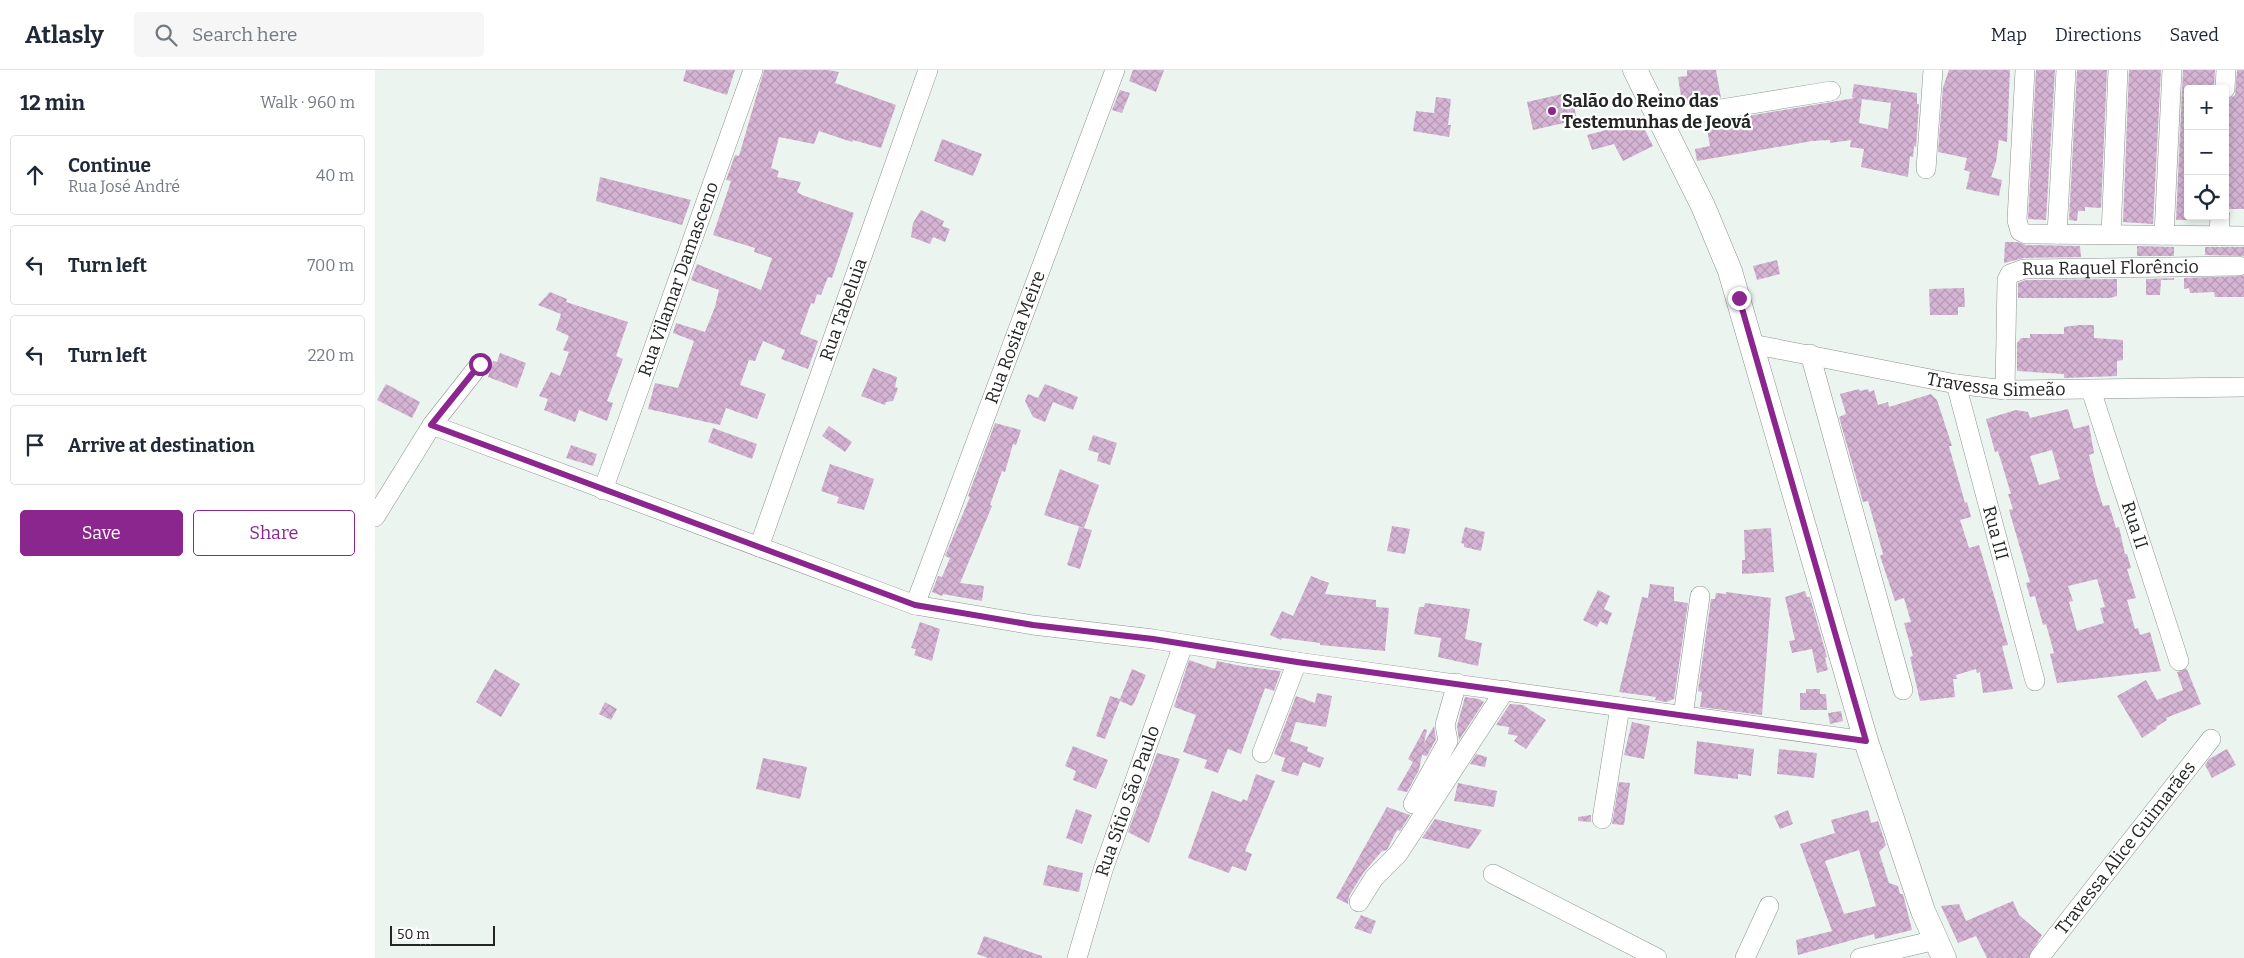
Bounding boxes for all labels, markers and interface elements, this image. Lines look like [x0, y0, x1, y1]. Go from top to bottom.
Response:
search box [134, 12, 484, 57]
text: Atlasly [25, 21, 104, 49]
icon: search [152, 21, 180, 49]
text: Search here [192, 23, 297, 46]
text: Map [1991, 24, 2027, 46]
text: Directions [2055, 24, 2142, 46]
text: Saved [2170, 24, 2219, 46]
map controls [2184, 85, 2229, 220]
button: + [2184, 85, 2229, 130]
text: 12 min [20, 90, 85, 116]
place label: Salão do Reino das Testemunhas de Jeová [1562, 90, 1751, 133]
text: Walk · 960 m [260, 93, 355, 112]
marker: Salão do Reino das Testemunhas de Jeová [1546, 105, 1558, 117]
button: − [2184, 130, 2229, 175]
text: Continue [68, 154, 151, 177]
icon: ahead [21, 161, 49, 189]
text: 40 m [316, 166, 354, 185]
button: locate [2184, 175, 2229, 220]
text: Rua José André [68, 177, 180, 196]
street label: Rua Vilamar Damasceno [633, 179, 723, 379]
icon: left [21, 251, 49, 279]
text: Turn left [68, 254, 147, 277]
street label: Rua Tabeluia [815, 255, 871, 364]
text: 700 m [307, 256, 354, 275]
street label: Rua Raquel Florêncio [2022, 256, 2199, 280]
street label: Rua Rosita Meire [980, 268, 1050, 407]
route end [1728, 287, 1751, 310]
icon: left [21, 341, 49, 369]
text: Turn left [68, 344, 147, 367]
text: 220 m [308, 346, 354, 365]
route start [469, 353, 492, 376]
street label: Travessa Simeão [1925, 368, 2066, 401]
icon: arrive [21, 431, 49, 459]
text: Arrive at destination [68, 434, 255, 457]
street label: Rua II [2117, 498, 2153, 552]
street label: Rua III [1978, 503, 2013, 562]
button: Save [20, 510, 183, 556]
button: Share [193, 510, 355, 556]
street label: Rua Sítio São Paulo [1091, 723, 1164, 879]
street label: Travessa Alice Guimarães [2051, 757, 2200, 939]
scale bar [390, 923, 495, 946]
text: 50 m [397, 926, 430, 943]

